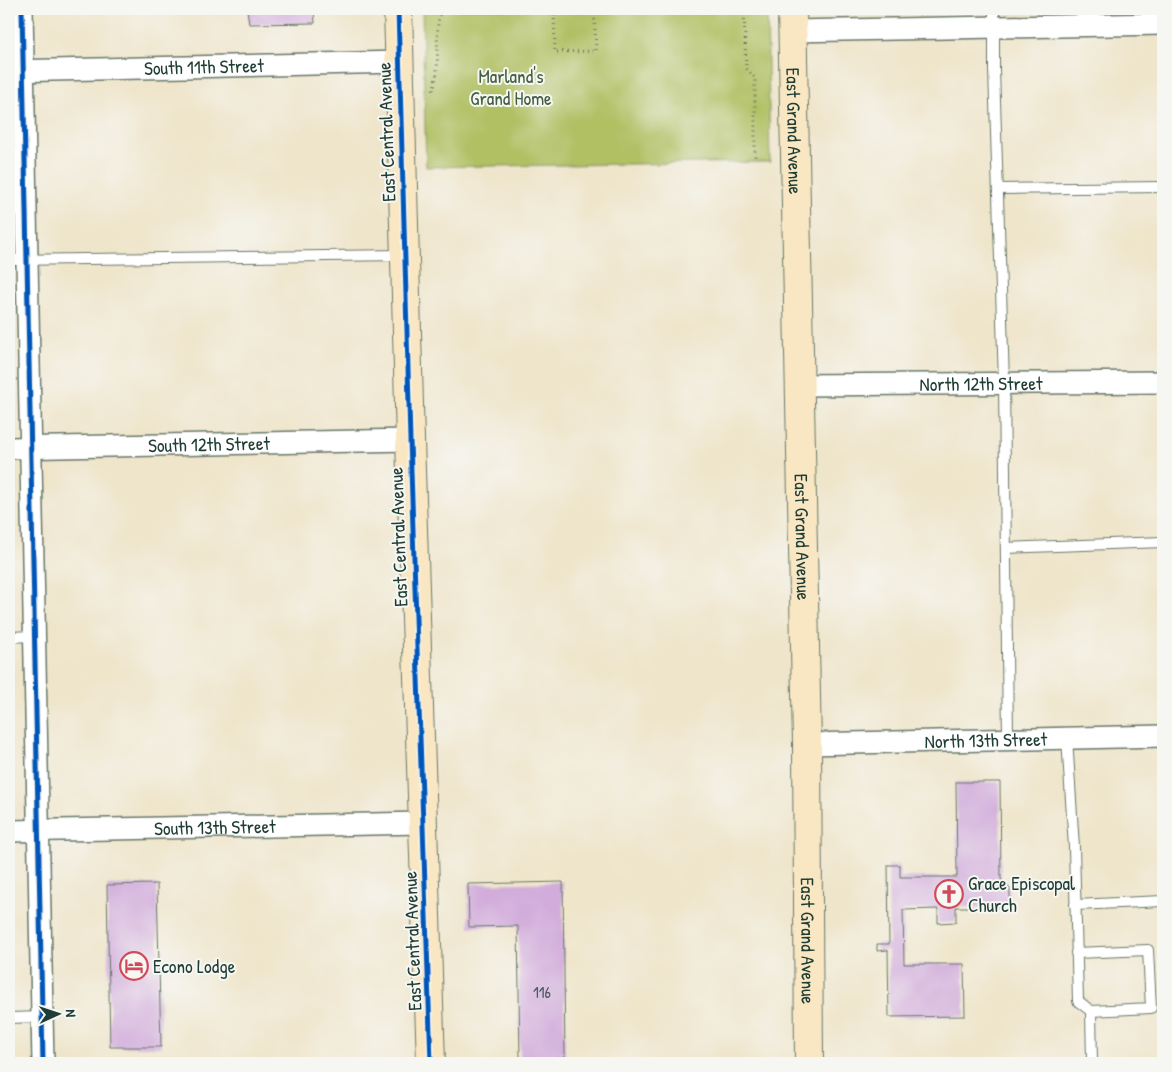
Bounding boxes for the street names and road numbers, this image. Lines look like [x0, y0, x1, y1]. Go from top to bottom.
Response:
street label: South 11th Street [144, 52, 265, 81]
street label: East Central Avenue [371, 61, 401, 202]
street label: East Grand Avenue [780, 67, 809, 195]
street label: North 12th Street [919, 370, 1043, 397]
street label: South 12th Street [148, 430, 271, 458]
street label: East Central Avenue [383, 466, 413, 607]
street label: East Grand Avenue [788, 473, 817, 601]
street label: North 13th Street [924, 726, 1048, 754]
street label: South 13th Street [154, 813, 276, 841]
street label: East Central Avenue [397, 870, 427, 1011]
street label: East Grand Avenue [795, 877, 822, 1005]

